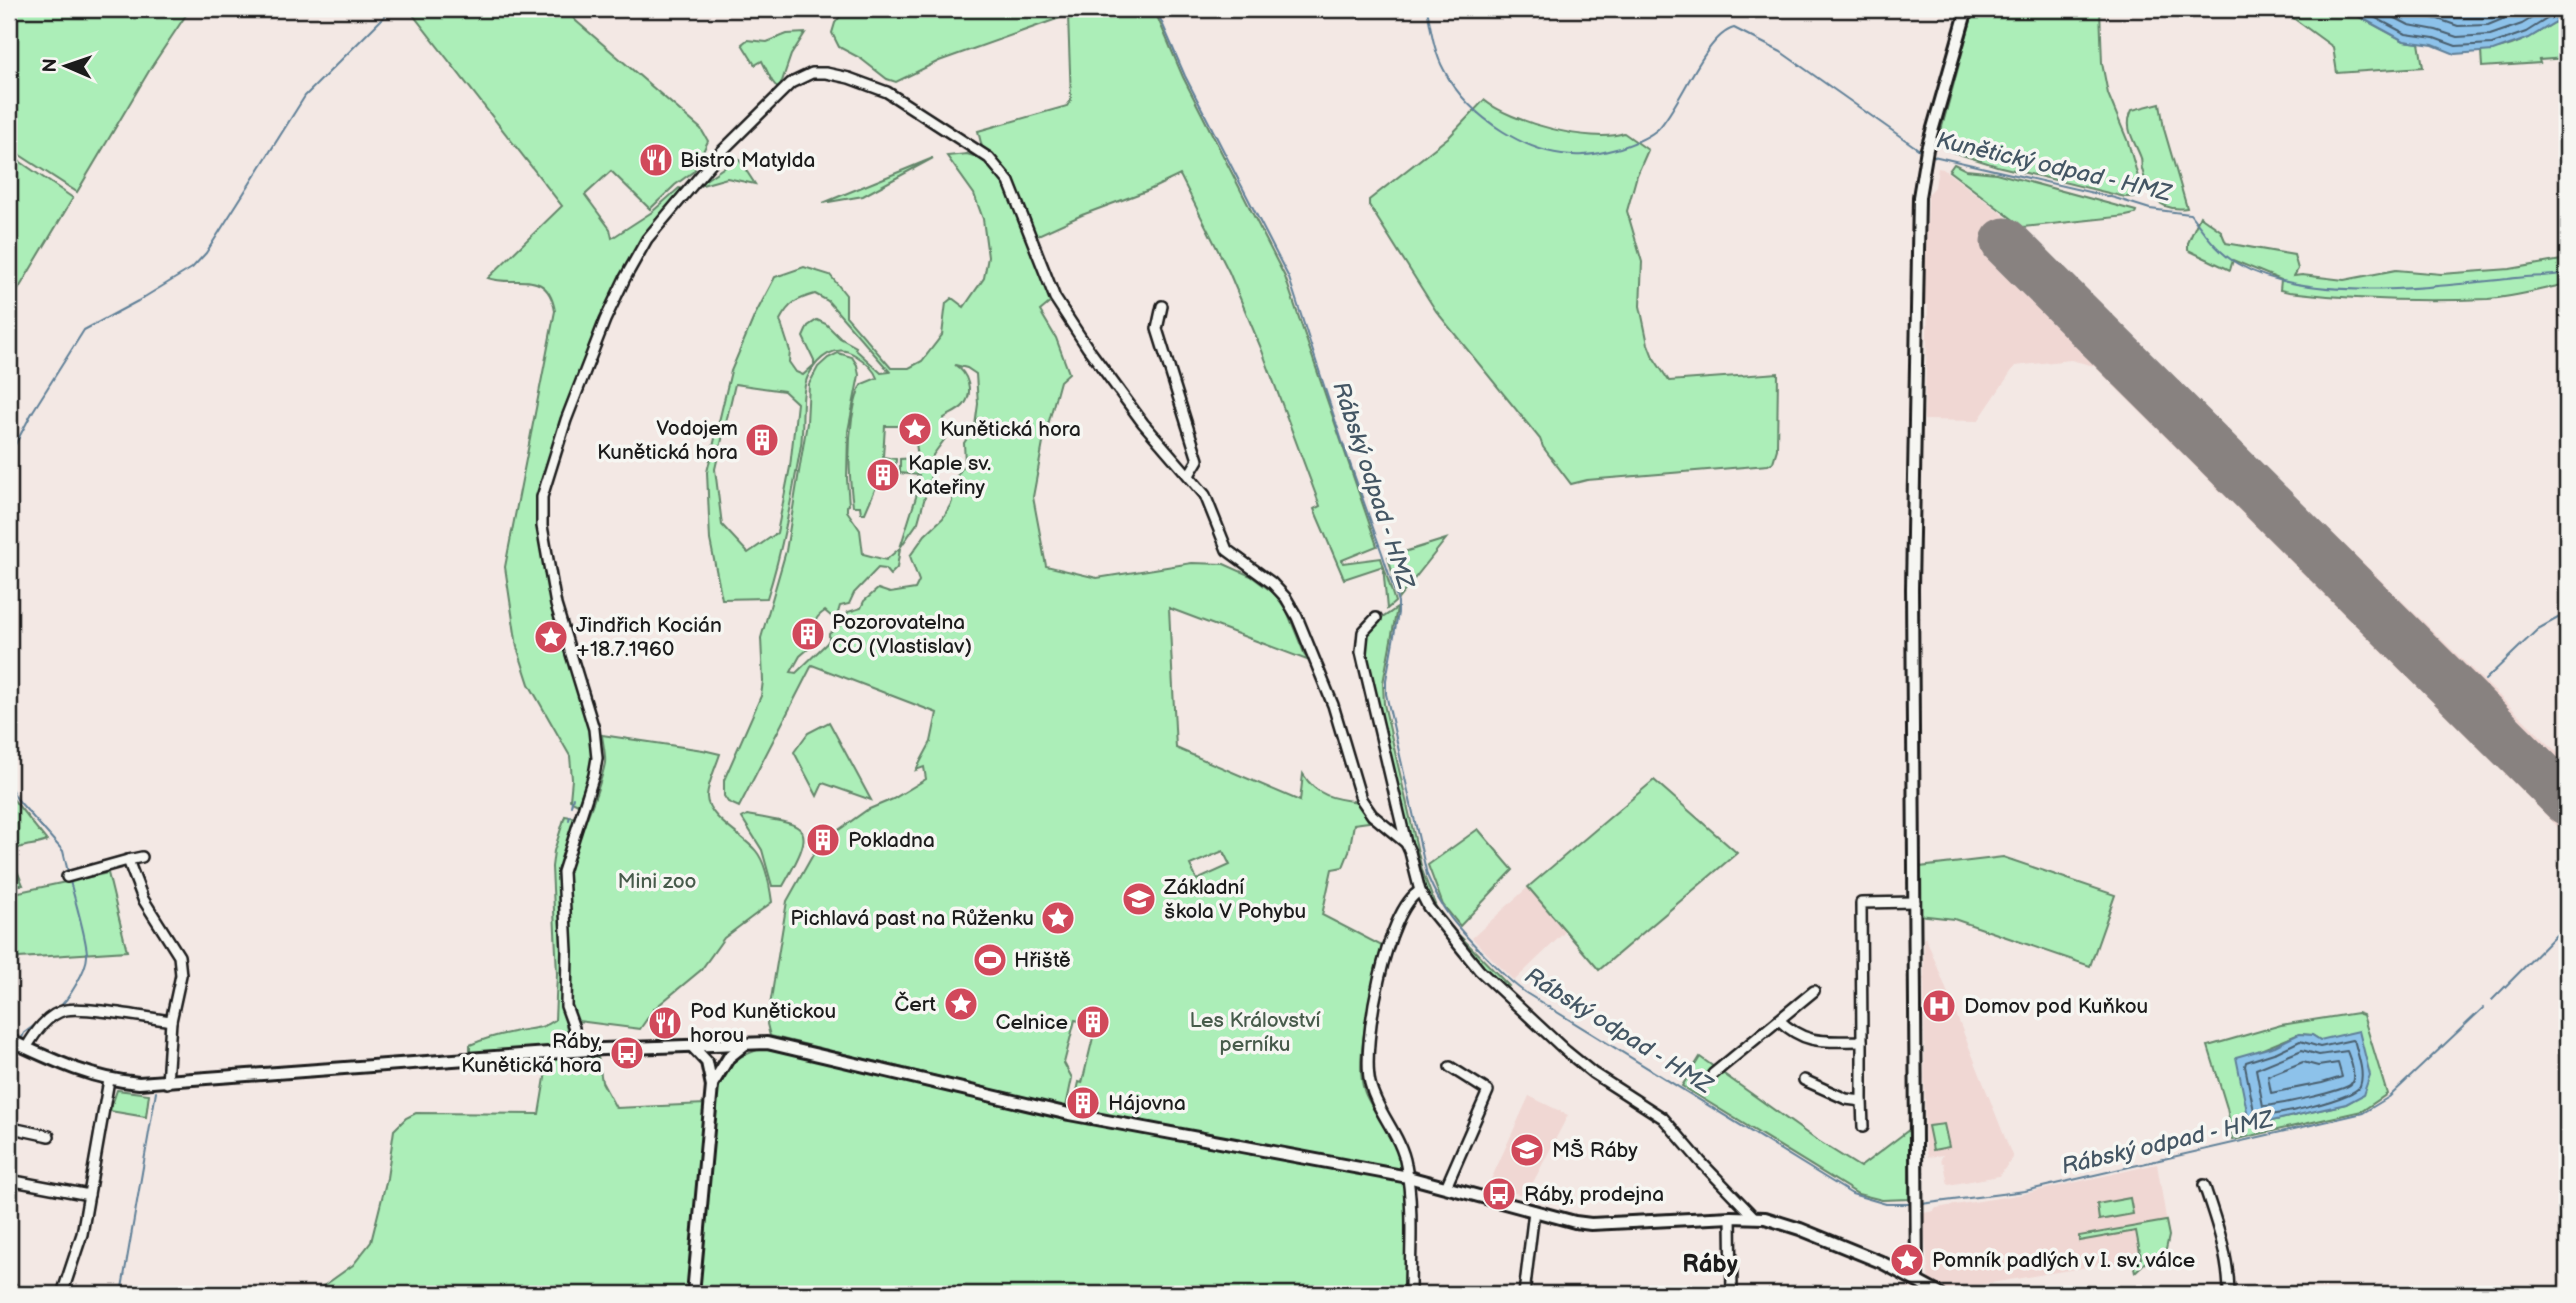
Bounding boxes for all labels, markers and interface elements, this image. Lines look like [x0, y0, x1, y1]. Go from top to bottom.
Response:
north arrow [32, 32, 102, 102]
text: N [39, 58, 62, 73]
water label: Kunětický odpad - HMZ [1934, 126, 2175, 208]
restaurant icon: Bistro Matylda [637, 141, 675, 179]
place label: Bistro Matylda [680, 148, 815, 173]
water label: Rábský odpad - HMZ [1326, 378, 1420, 593]
place icon: Kunětická hora [896, 410, 934, 448]
place label: Vodojem Kunětická hora [597, 416, 738, 465]
place label: Kunětická hora [940, 417, 1081, 442]
building icon: Vodojem Kunětická hora [743, 421, 781, 459]
place label: Kaple sv. Kateřiny [908, 451, 991, 500]
building icon: Kaple sv. Kateřiny [864, 456, 902, 494]
place label: Pozorovatelna CO (Vlastislav) [832, 610, 972, 659]
place label: Jindřich Kocián +18.7.1960 [576, 613, 722, 662]
building icon: Pozorovatelna CO (Vlastislav) [789, 615, 827, 653]
place icon: Jindřich Kocián +18.7.1960 [532, 618, 570, 656]
building icon: Pokladna [804, 821, 842, 859]
place label: Pokladna [848, 828, 935, 853]
park label: Mini zoo [617, 869, 697, 894]
place label: Základní škola V Pohybu [1163, 875, 1306, 924]
school or university icon: Základní škola V Pohybu [1120, 880, 1158, 918]
place icon: Pichlavá past na Růženku [1039, 899, 1077, 937]
place label: Pichlavá past na Růženku [790, 906, 1034, 931]
sports icon: Hřiště [971, 941, 1009, 979]
place label: Hřiště [1014, 948, 1071, 973]
water label: Rábský odpad - HMZ [1519, 962, 1718, 1101]
place icon: Čert [942, 985, 980, 1023]
hospital icon: Domov pod Kuňkou [1920, 987, 1958, 1025]
place label: Čert [894, 991, 937, 1017]
place label: Domov pod Kuňkou [1964, 994, 2148, 1019]
place label: Pod Kunětickou horou [690, 999, 836, 1048]
building icon: Celnice [1074, 1003, 1112, 1041]
restaurant icon: Pod Kunětickou horou [646, 1004, 684, 1042]
park label: Les Království perníku [1190, 1008, 1321, 1057]
place label: Celnice [996, 1010, 1068, 1035]
place label: Ráby, Kunětická hora [461, 1029, 602, 1078]
bus stop icon: Ráby, Kunětická hora [608, 1034, 646, 1072]
building icon: Hájovna [1064, 1084, 1102, 1122]
place label: Hájovna [1108, 1091, 1186, 1116]
water label: Rábský odpad - HMZ [2059, 1105, 2277, 1181]
school or university icon: MŠ Ráby [1508, 1131, 1546, 1169]
place label: MŠ Ráby [1552, 1138, 1638, 1163]
bus stop icon: Ráby, prodejna [1480, 1175, 1518, 1213]
place label: Ráby, prodejna [1524, 1182, 1664, 1207]
place icon: Pomník padlých v I. sv. válce [1888, 1241, 1926, 1279]
place label: Pomník padlých v I. sv. válce [1932, 1248, 2195, 1273]
district label: Ráby [1682, 1250, 1738, 1279]

